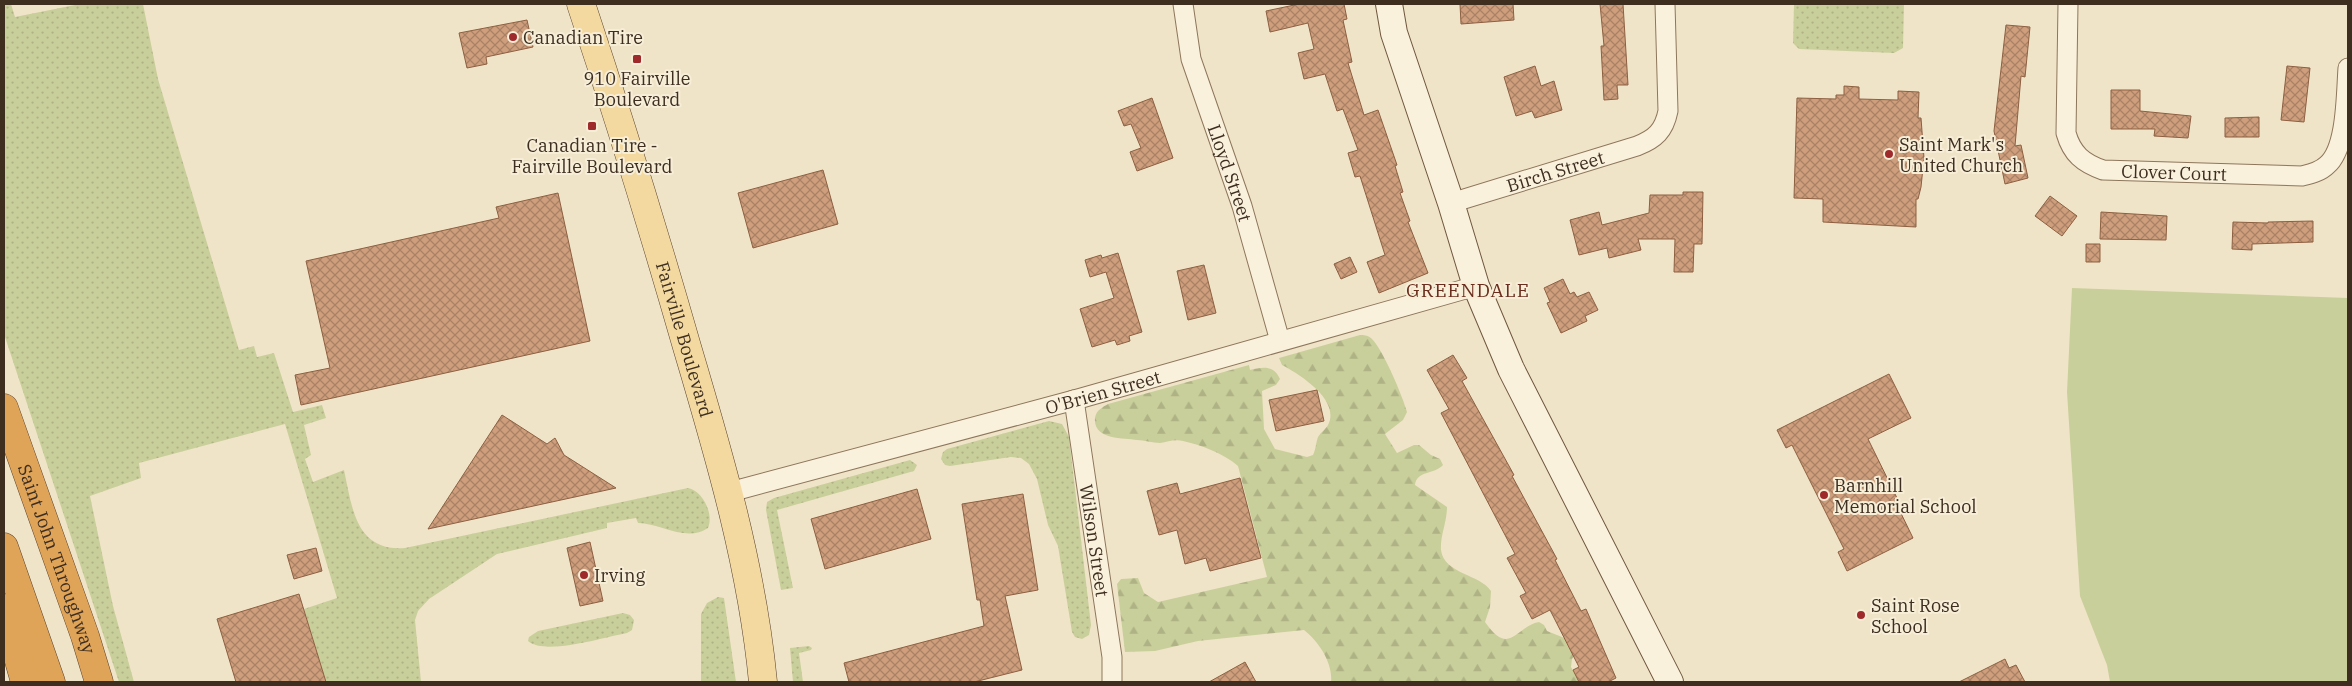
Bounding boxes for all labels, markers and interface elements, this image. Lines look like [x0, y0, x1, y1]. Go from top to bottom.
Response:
place label: Canadian Tire [523, 26, 643, 49]
marker: Canadian Tire [507, 31, 519, 43]
marker: 910 Fairville Boulevard [631, 53, 643, 65]
place label: 910 Fairville Boulevard [584, 67, 690, 111]
marker: Canadian Tire - Fairville Boulevard [586, 120, 598, 132]
street label: Lloyd Street [1203, 121, 1257, 224]
place label: Saint Mark's United Church [1899, 133, 2023, 177]
place label: Canadian Tire - Fairville Boulevard [512, 134, 673, 178]
street label: Birch Street [1504, 145, 1607, 197]
marker: Saint Mark's United Church [1883, 148, 1895, 160]
street label: Clover Court [2121, 159, 2227, 185]
street label: Fairville Boulevard [651, 259, 719, 420]
district label: GREENDALE [1406, 278, 1530, 302]
street label: O'Brien Street [1043, 365, 1163, 419]
street label: Saint John Throughway [13, 461, 101, 657]
place label: Barnhill Memorial School [1834, 474, 1977, 518]
street label: Wilson Street [1075, 483, 1114, 598]
marker: Barnhill Memorial School [1818, 489, 1830, 501]
place label: Irving [594, 564, 646, 587]
marker: Irving [578, 569, 590, 581]
place label: Saint Rose School [1871, 594, 1960, 638]
marker: Saint Rose School [1855, 609, 1867, 621]

